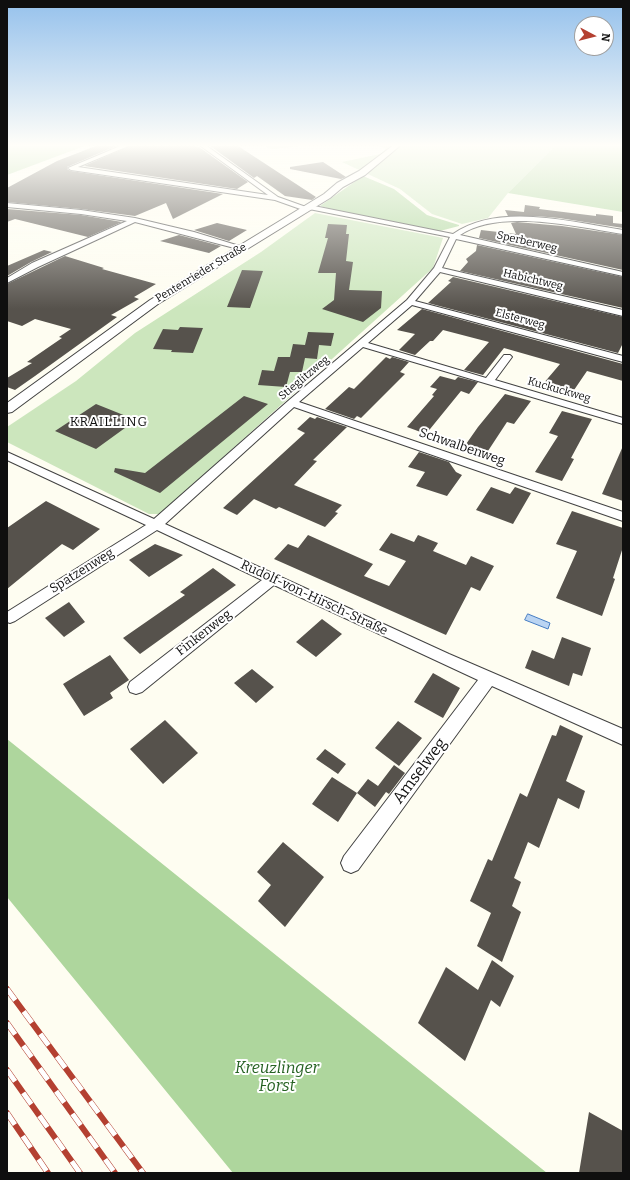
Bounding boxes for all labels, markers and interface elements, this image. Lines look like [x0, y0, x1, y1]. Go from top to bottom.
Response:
north arrow [574, 16, 614, 56]
text: N [598, 32, 612, 42]
street label: Sperberweg [496, 229, 558, 255]
street label: Pentenrieder Straße [153, 241, 249, 305]
street label: Habichtweg [502, 267, 564, 293]
street label: Elsterweg [494, 306, 546, 332]
street label: Stieglitzweg [276, 353, 332, 403]
street label: Kuckuckweg [526, 375, 592, 405]
district label: KRAILLING [70, 414, 148, 430]
street label: Schwalbenweg [417, 425, 507, 469]
street label: Spatzenweg [47, 545, 117, 597]
street label: Rudolf-von-Hirsch-Straße [238, 557, 390, 639]
street label: Finkenweg [173, 607, 235, 659]
street label: Amselweg [389, 734, 451, 808]
park label: Kreuzlinger Forst [235, 1059, 319, 1097]

